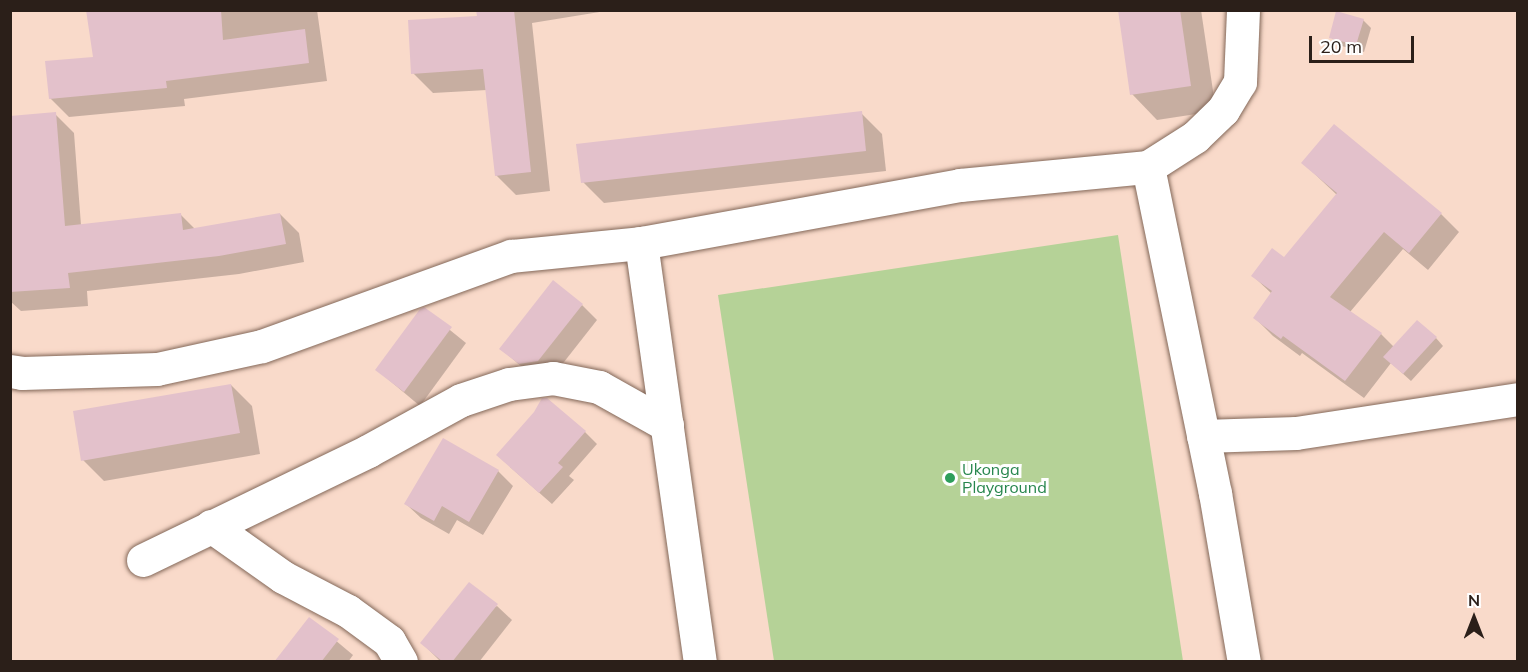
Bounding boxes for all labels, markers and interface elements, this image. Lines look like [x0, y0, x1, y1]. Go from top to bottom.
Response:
scale bar [1312, 24, 1417, 62]
text: 20 m [1320, 35, 1362, 58]
place label: Ukonga Playground [962, 459, 1047, 497]
marker: Ukonga Playground [943, 471, 957, 485]
north arrow [1444, 588, 1504, 648]
text: N [1468, 590, 1480, 610]

